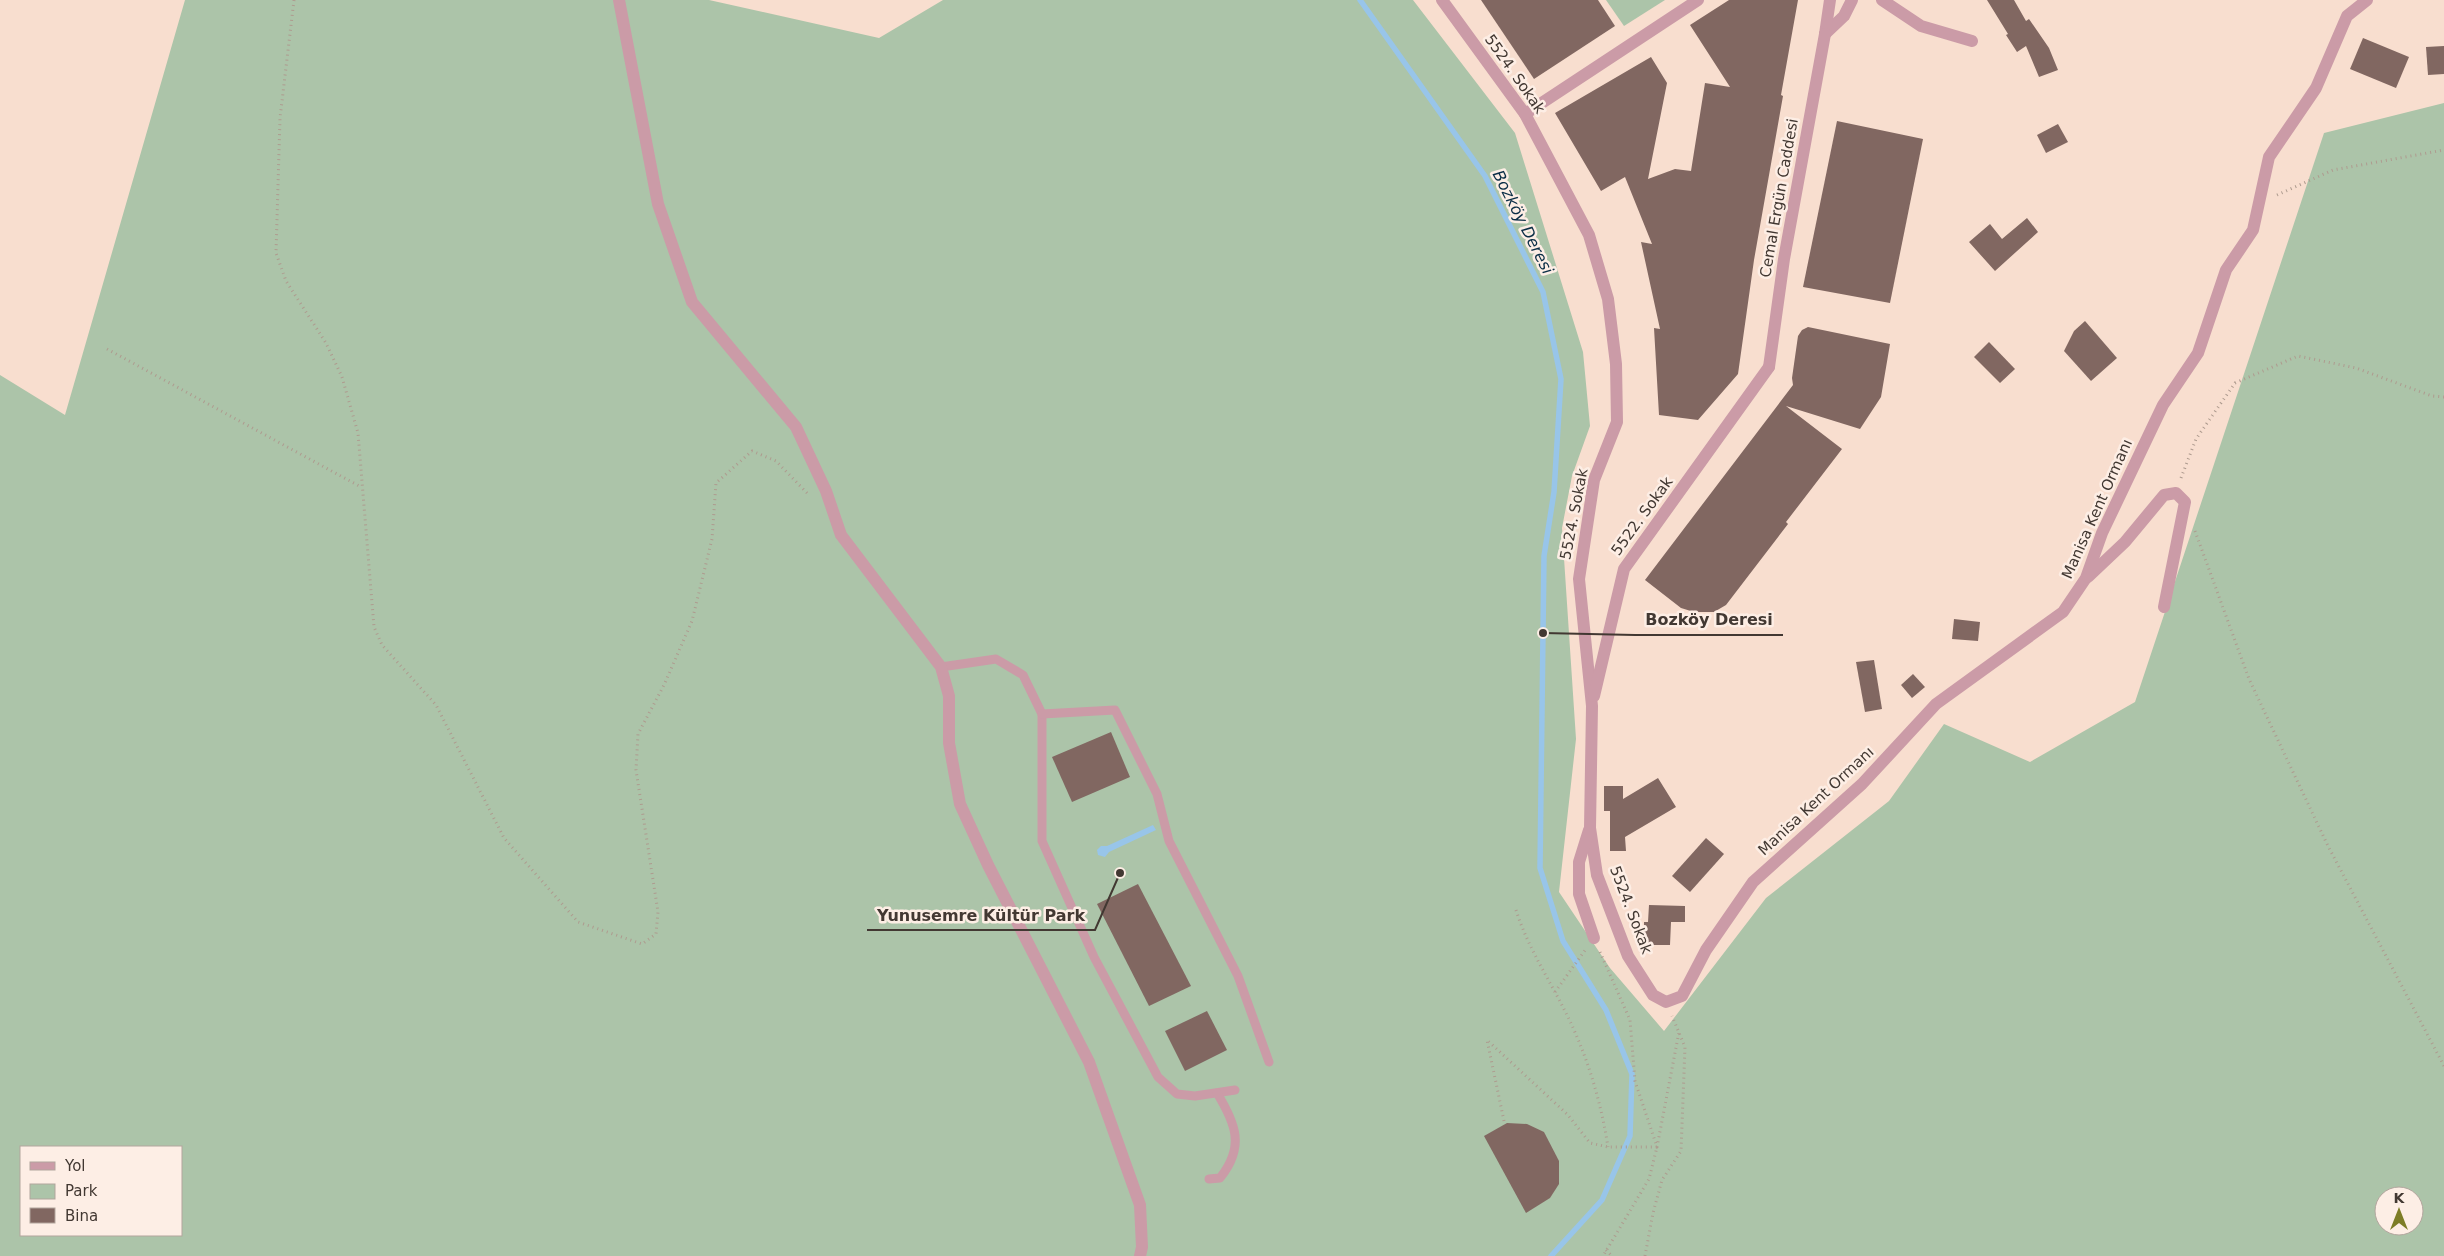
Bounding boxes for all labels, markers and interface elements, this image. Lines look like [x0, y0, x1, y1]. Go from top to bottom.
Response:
street label: 5524. Sokak [1481, 31, 1549, 117]
street label: Cemal Ergün Caddesi [1756, 117, 1802, 279]
water label: Bozköy Deresi [1489, 167, 1558, 278]
street label: Manisa Kent Ormanı [2058, 436, 2136, 582]
street label: 5524. Sokak [1556, 466, 1592, 561]
street label: 5522. Sokak [1607, 473, 1677, 559]
callout: Bozköy Deresi [1635, 604, 1783, 635]
text: Bozköy Deresi [1645, 610, 1773, 629]
street label: Manisa Kent Ormanı [1755, 743, 1877, 859]
street label: 5524. Sokak [1606, 863, 1656, 957]
callout: Yunusemre Kültür Park [867, 899, 1095, 930]
text: Yunusemre Kültür Park [876, 906, 1085, 925]
legend [20, 1146, 182, 1236]
text: Yol [64, 1157, 86, 1175]
text: Park [65, 1182, 98, 1200]
north arrow [2374, 1186, 2424, 1236]
text: K [2394, 1190, 2406, 1206]
text: Bina [65, 1207, 98, 1225]

